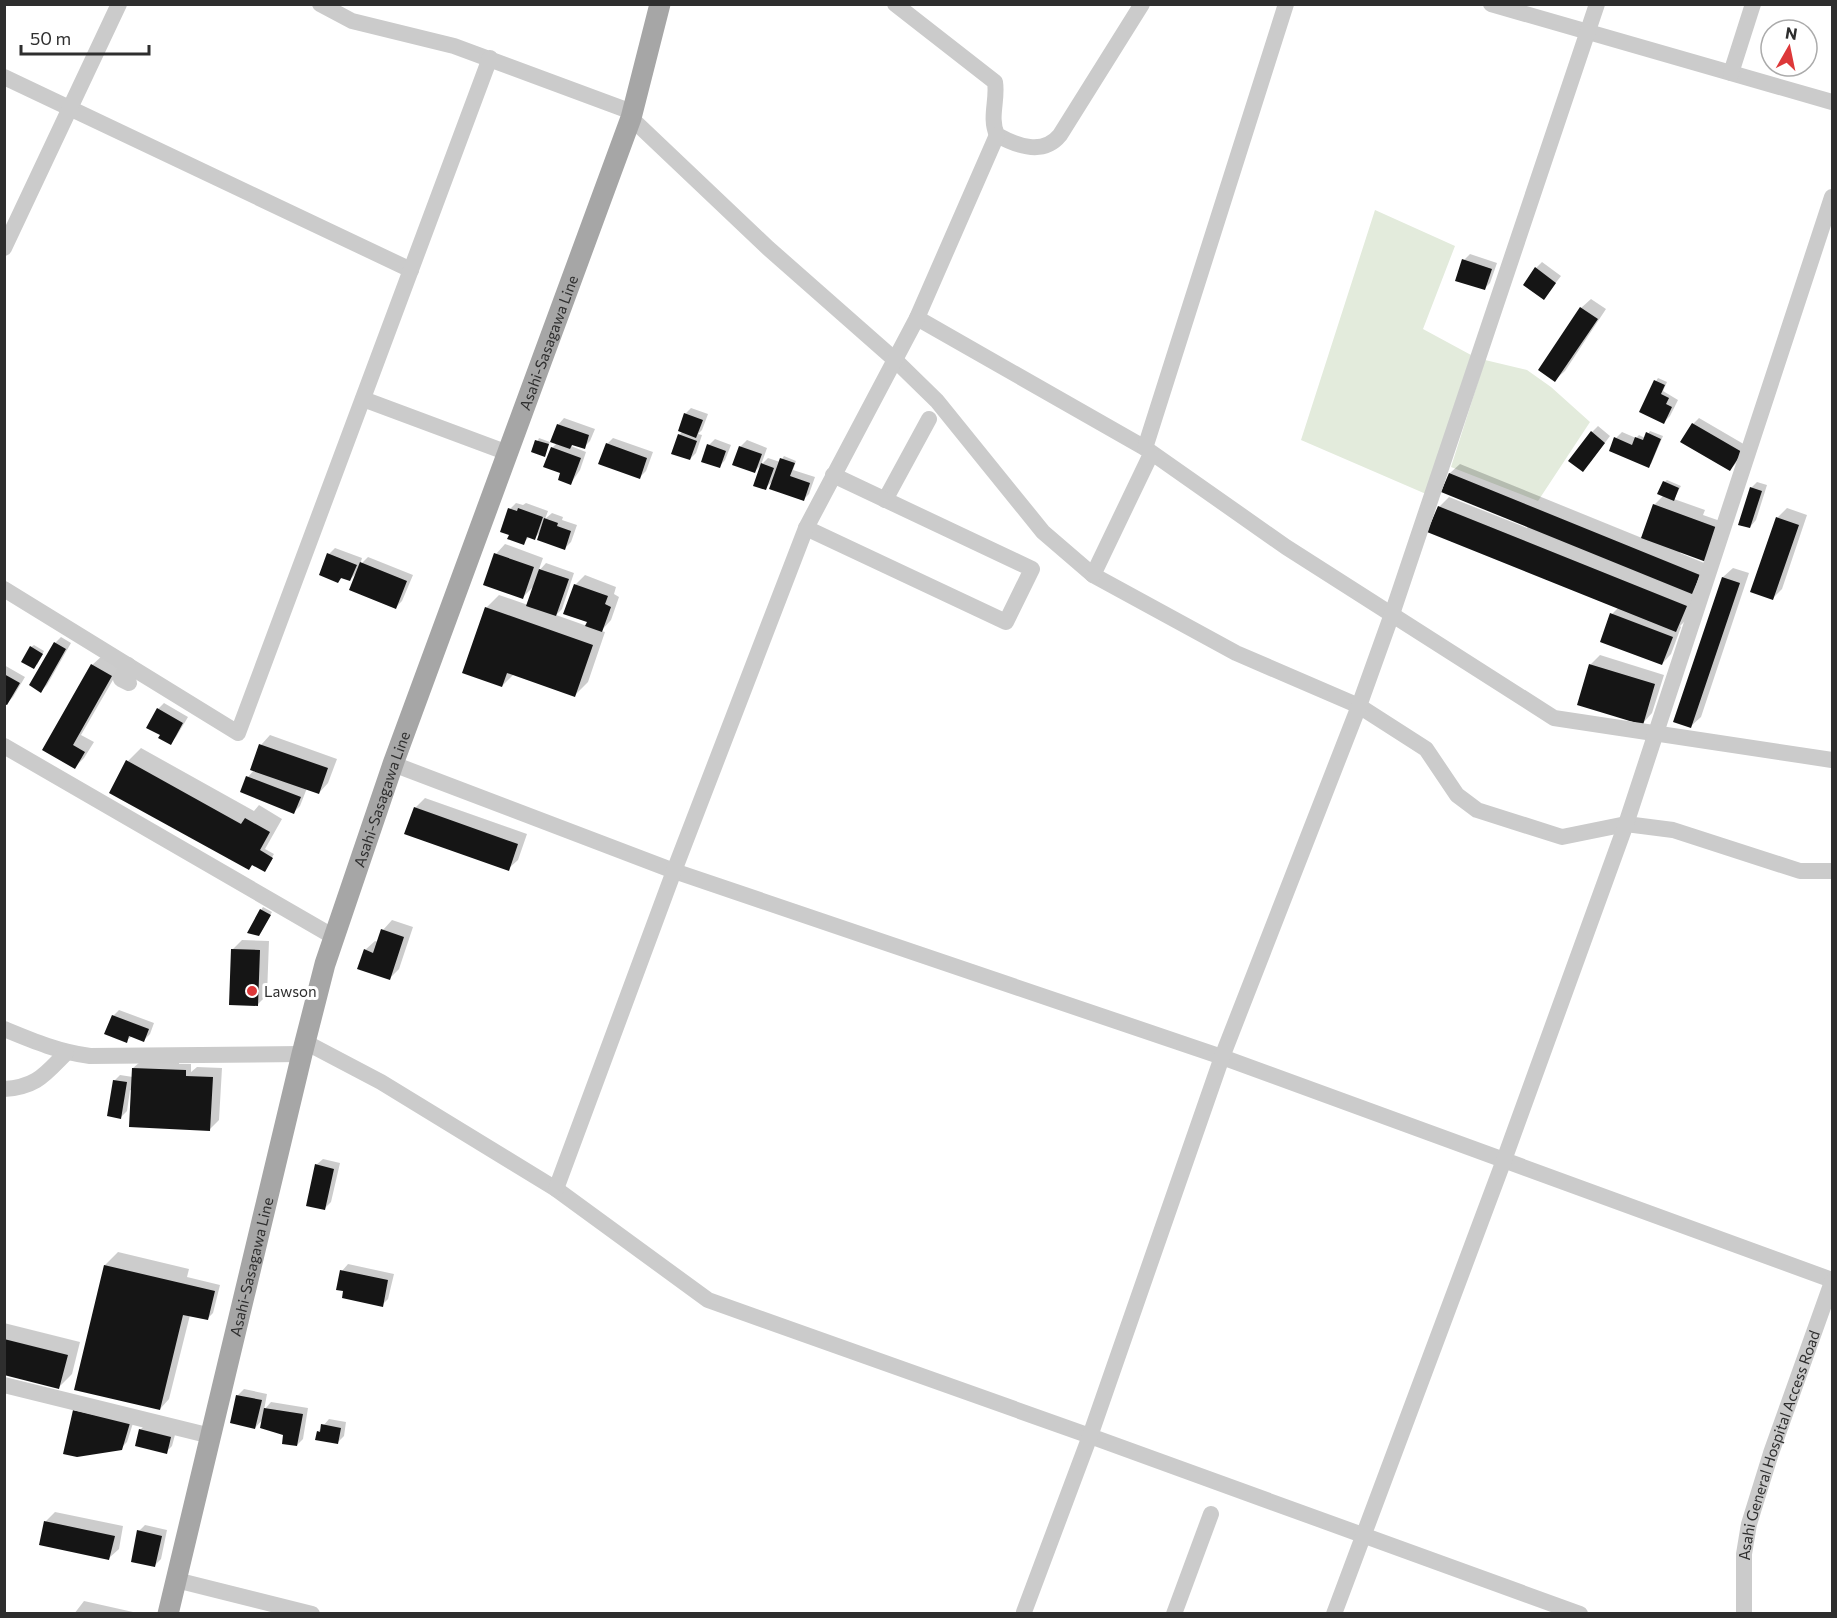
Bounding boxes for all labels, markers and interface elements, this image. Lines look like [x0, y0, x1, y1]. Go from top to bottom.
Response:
scale bar [21, 18, 148, 56]
north arrow [1759, 18, 1819, 78]
text: N [1784, 22, 1799, 43]
text: 50 m [30, 27, 71, 49]
street label: Asahi-Sasagawa Line [515, 273, 581, 413]
street label: Asahi-Sasagawa Line [350, 729, 413, 869]
place label: Lawson [264, 982, 317, 1000]
marker: Lawson [245, 984, 259, 998]
street label: Asahi-Sasagawa Line [226, 1195, 276, 1338]
street label: Asahi General Hospital Access Road [1735, 1328, 1823, 1560]

